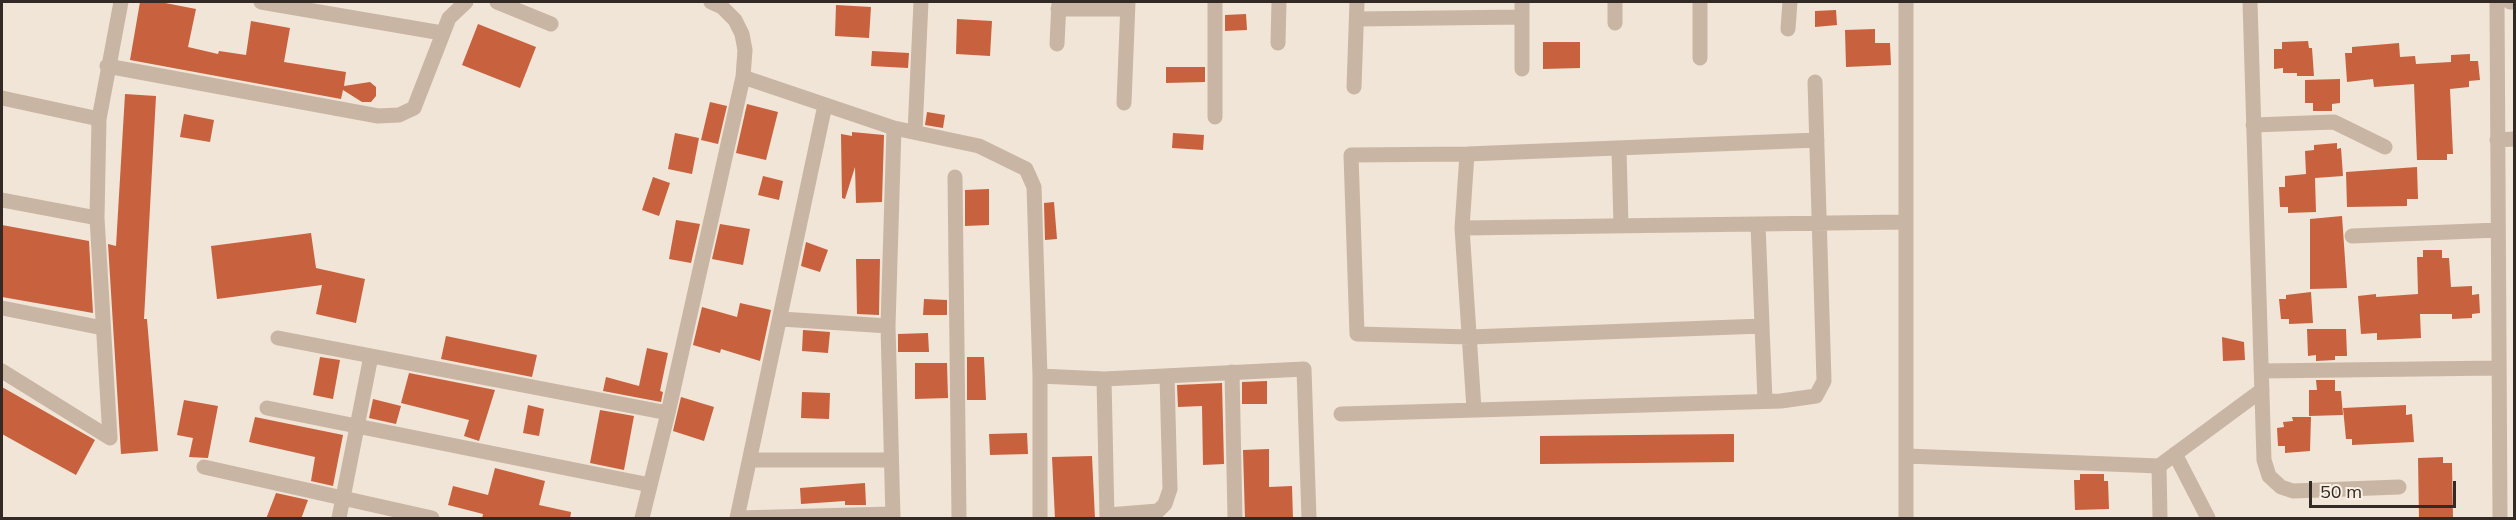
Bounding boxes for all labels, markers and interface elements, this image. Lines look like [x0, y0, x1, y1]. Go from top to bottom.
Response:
scale bar [2312, 469, 2459, 507]
text: 50 m [2320, 480, 2362, 503]

